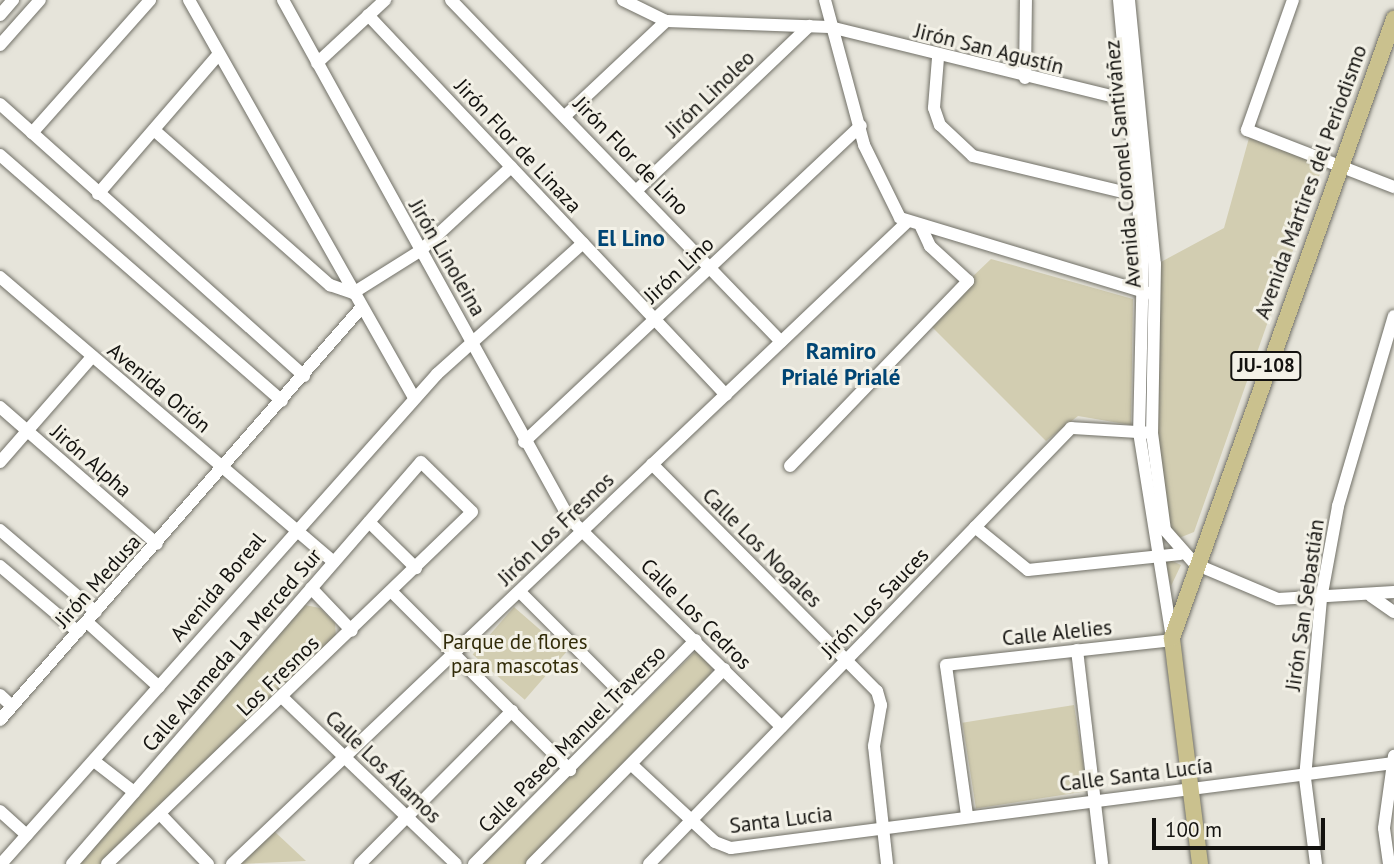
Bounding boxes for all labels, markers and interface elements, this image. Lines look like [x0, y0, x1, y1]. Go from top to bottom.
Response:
street label: Jirón San Agustín [911, 18, 1067, 80]
street label: Avenida Coronel Santiváñez [1100, 39, 1146, 289]
street label: Avenida Mártires del Periodismo [1250, 42, 1372, 322]
street label: Jirón Linoleo [660, 45, 760, 143]
street label: Jirón Flor de Linaza [449, 74, 587, 218]
street label: Jirón Flor de Lino [568, 91, 694, 221]
street label: Jirón Linoleina [403, 195, 491, 321]
district label: El Lino [597, 224, 665, 252]
street label: Jirón Lino [639, 231, 719, 309]
district label: Ramiro Prialé Prialé [781, 337, 901, 391]
street label: Avenida Orión [102, 338, 216, 438]
road number: JU-108 [1229, 350, 1303, 382]
street label: Jirón Alpha [45, 419, 137, 503]
street label: Jirón Los Fresnos [493, 467, 619, 591]
street label: Calle Los Nogales [697, 483, 827, 613]
street label: Jirón San Sebastián [1280, 518, 1330, 692]
street label: Avenida Boreal [165, 527, 271, 647]
street label: Jirón Medusa [50, 529, 146, 633]
street label: Jirón Los Sauces [816, 542, 934, 664]
street label: Calle Alameda La Merced Sur [137, 543, 327, 757]
street label: Calle Los Cedros [635, 553, 757, 675]
street label: Calle Alelies [1001, 615, 1113, 651]
park label: Parque de flores para mascotas [442, 629, 588, 679]
street label: Los Fresnos [232, 631, 324, 721]
street label: Calle Paseo Manuel Traverso [473, 640, 671, 838]
street label: Calle Los Álamos [320, 705, 446, 829]
street label: Calle Santa Lucía [1058, 753, 1214, 797]
street label: Santa Lucia [728, 801, 834, 839]
scale bar [1156, 804, 1329, 848]
text: 100 m [1165, 816, 1222, 843]

